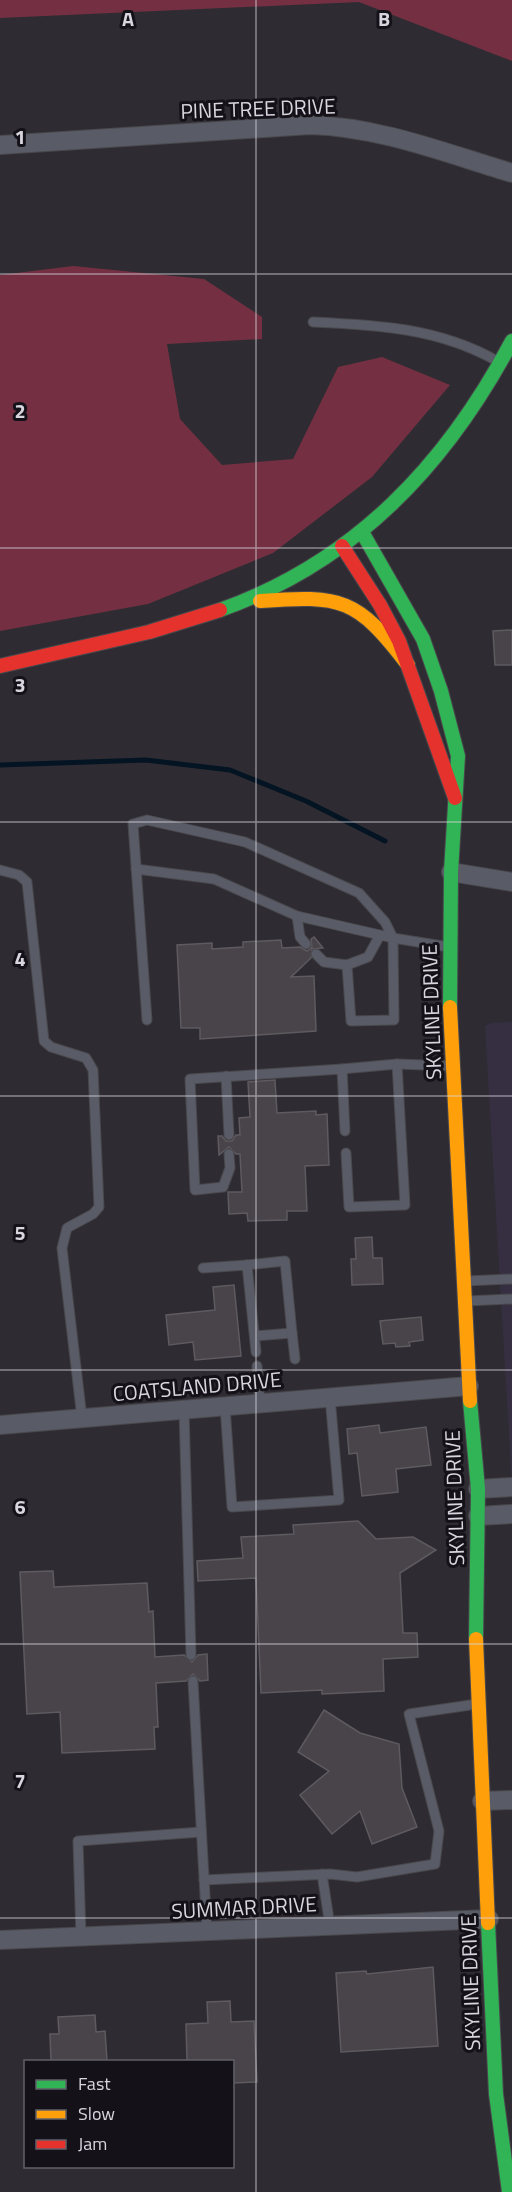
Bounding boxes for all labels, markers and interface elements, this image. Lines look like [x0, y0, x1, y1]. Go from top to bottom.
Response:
text: A [122, 3, 134, 34]
text: B [378, 3, 390, 34]
street label: PINE TREE DRIVE [180, 89, 336, 127]
text: 1 [14, 121, 26, 152]
text: 2 [14, 395, 26, 426]
text: 3 [14, 669, 26, 700]
text: 4 [14, 943, 26, 974]
street label: SKYLINE DRIVE [413, 944, 449, 1080]
text: 5 [14, 1217, 26, 1248]
street label: COATSLAND DRIVE [111, 1363, 283, 1409]
street label: SKYLINE DRIVE [436, 1430, 472, 1566]
text: 6 [14, 1491, 26, 1522]
text: 7 [14, 1765, 26, 1796]
street label: SUMMAR DRIVE [170, 1887, 318, 1927]
street label: SKYLINE DRIVE [452, 1915, 488, 2051]
legend [24, 2060, 234, 2168]
text: Fast [78, 2070, 111, 2097]
text: Slow [78, 2100, 115, 2127]
text: Jam [78, 2130, 107, 2157]

